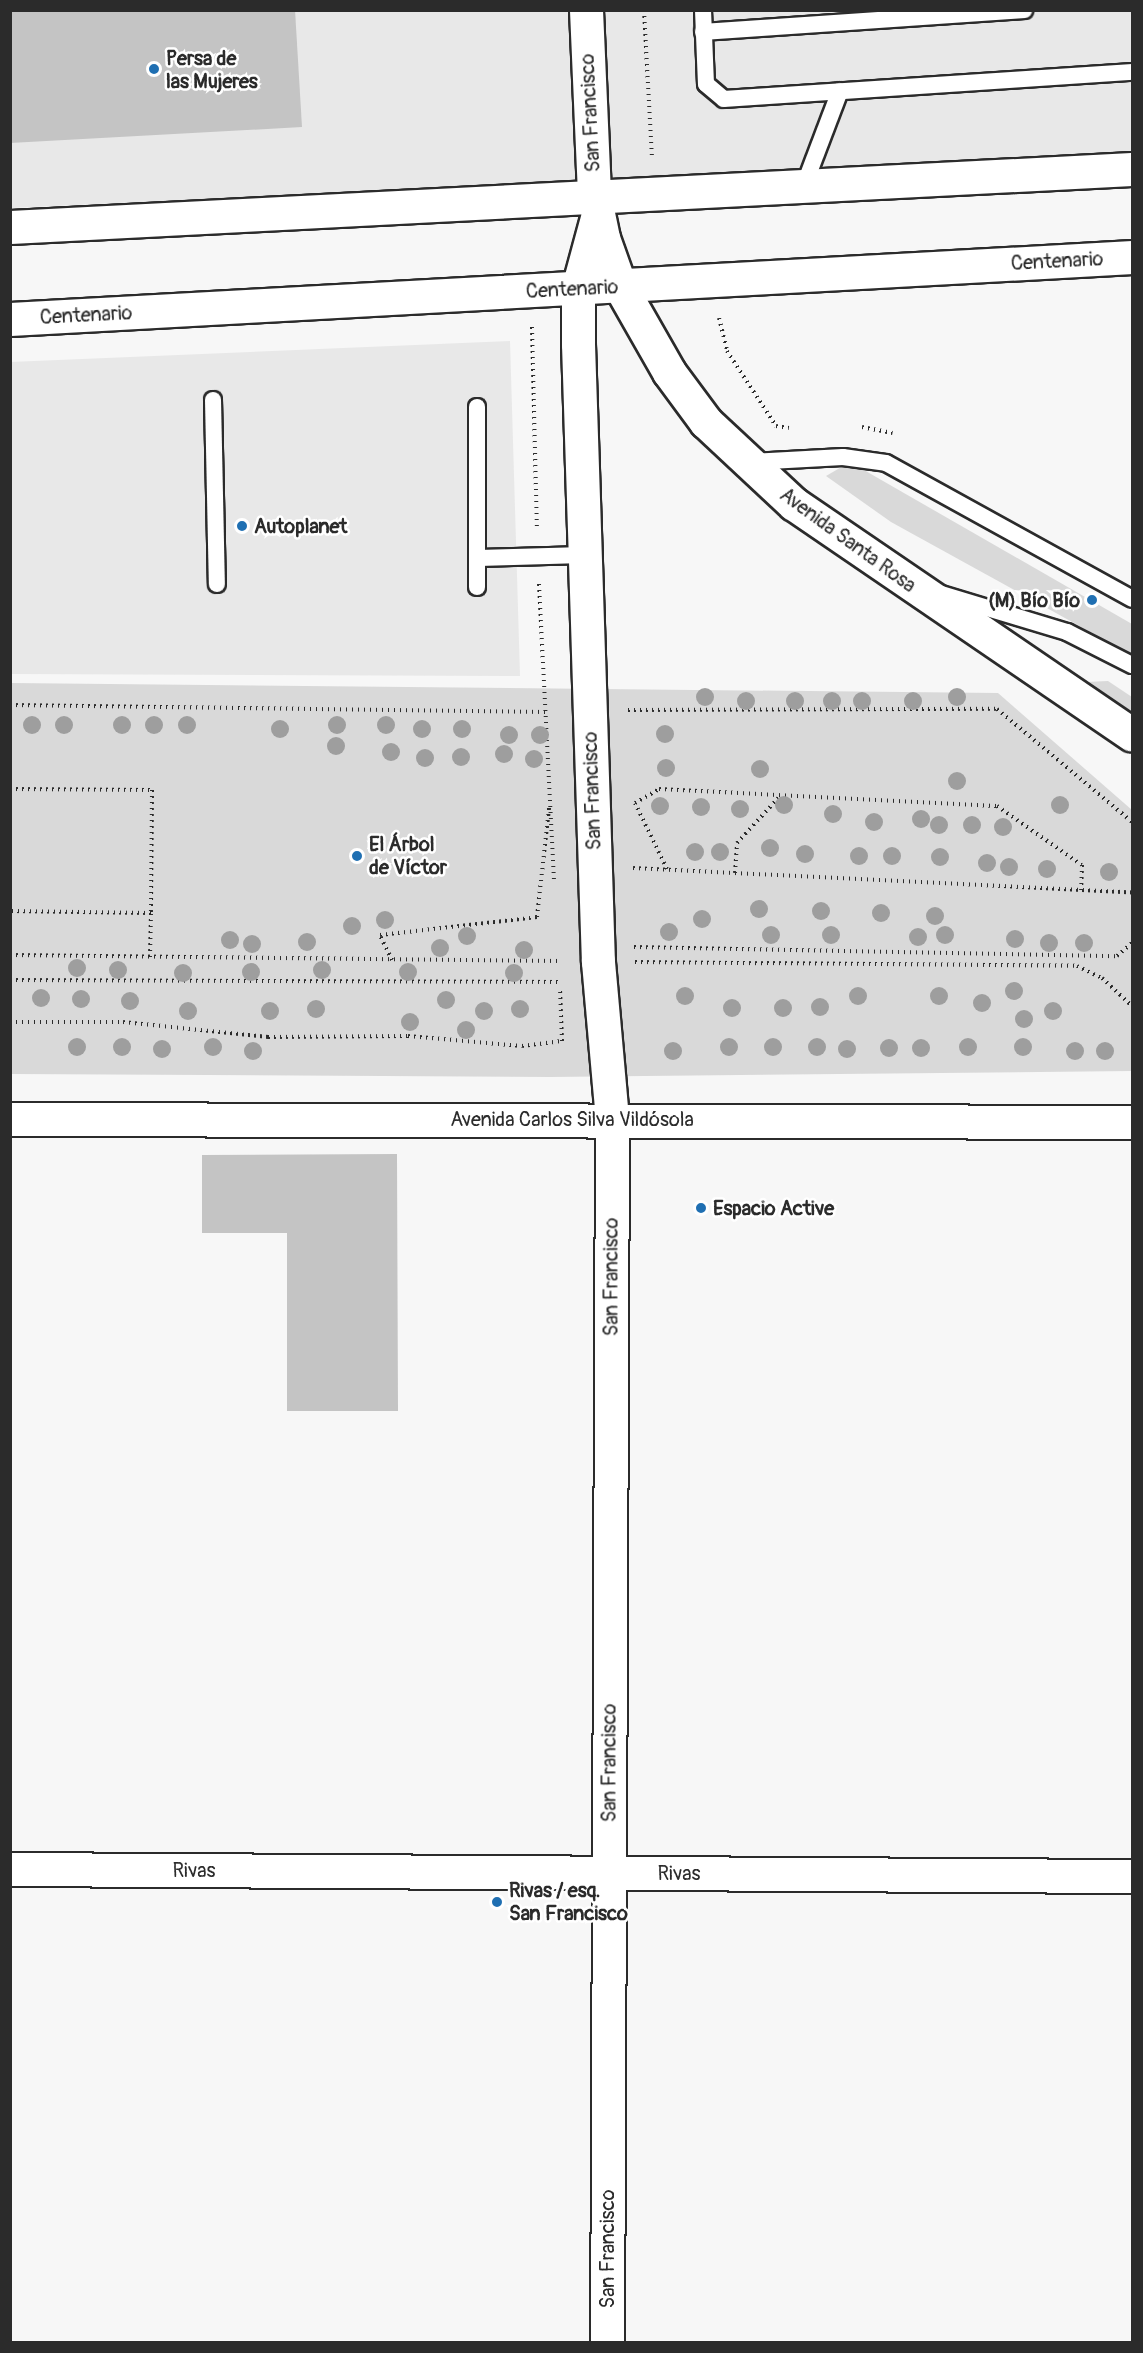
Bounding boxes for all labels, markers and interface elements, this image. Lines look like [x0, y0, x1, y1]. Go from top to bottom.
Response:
place label: Persa de las Mujeres [166, 46, 258, 93]
street label: San Francisco [575, 53, 605, 173]
marker: Persa de las Mujeres [147, 62, 161, 76]
street label: Centenario [1010, 247, 1104, 275]
street label: Centenario [525, 275, 619, 303]
street label: Centenario [39, 301, 133, 329]
street label: Avenida Santa Rosa [775, 483, 921, 597]
place label: Autoplanet [254, 514, 347, 538]
marker: Autoplanet [235, 519, 249, 533]
place label: (M) Bío Bío [988, 588, 1080, 612]
marker: (M) Bío Bío [1085, 593, 1099, 607]
street label: San Francisco [578, 731, 606, 851]
place label: El Árbol de Víctor [369, 832, 447, 879]
marker: El Árbol de Víctor [350, 849, 364, 863]
street label: Avenida Carlos Silva Vildósola [450, 1107, 694, 1131]
place label: Espacio Active [713, 1196, 834, 1220]
marker: Espacio Active [694, 1201, 708, 1215]
street label: San Francisco [599, 1218, 623, 1336]
street label: San Francisco [597, 1704, 621, 1822]
street label: Rivas [173, 1858, 215, 1882]
street label: Rivas [658, 1861, 700, 1885]
place label: Rivas / esq. San Francisco [509, 1878, 628, 1925]
marker: Rivas / esq. San Francisco [490, 1895, 504, 1909]
street label: San Francisco [595, 2190, 619, 2308]

